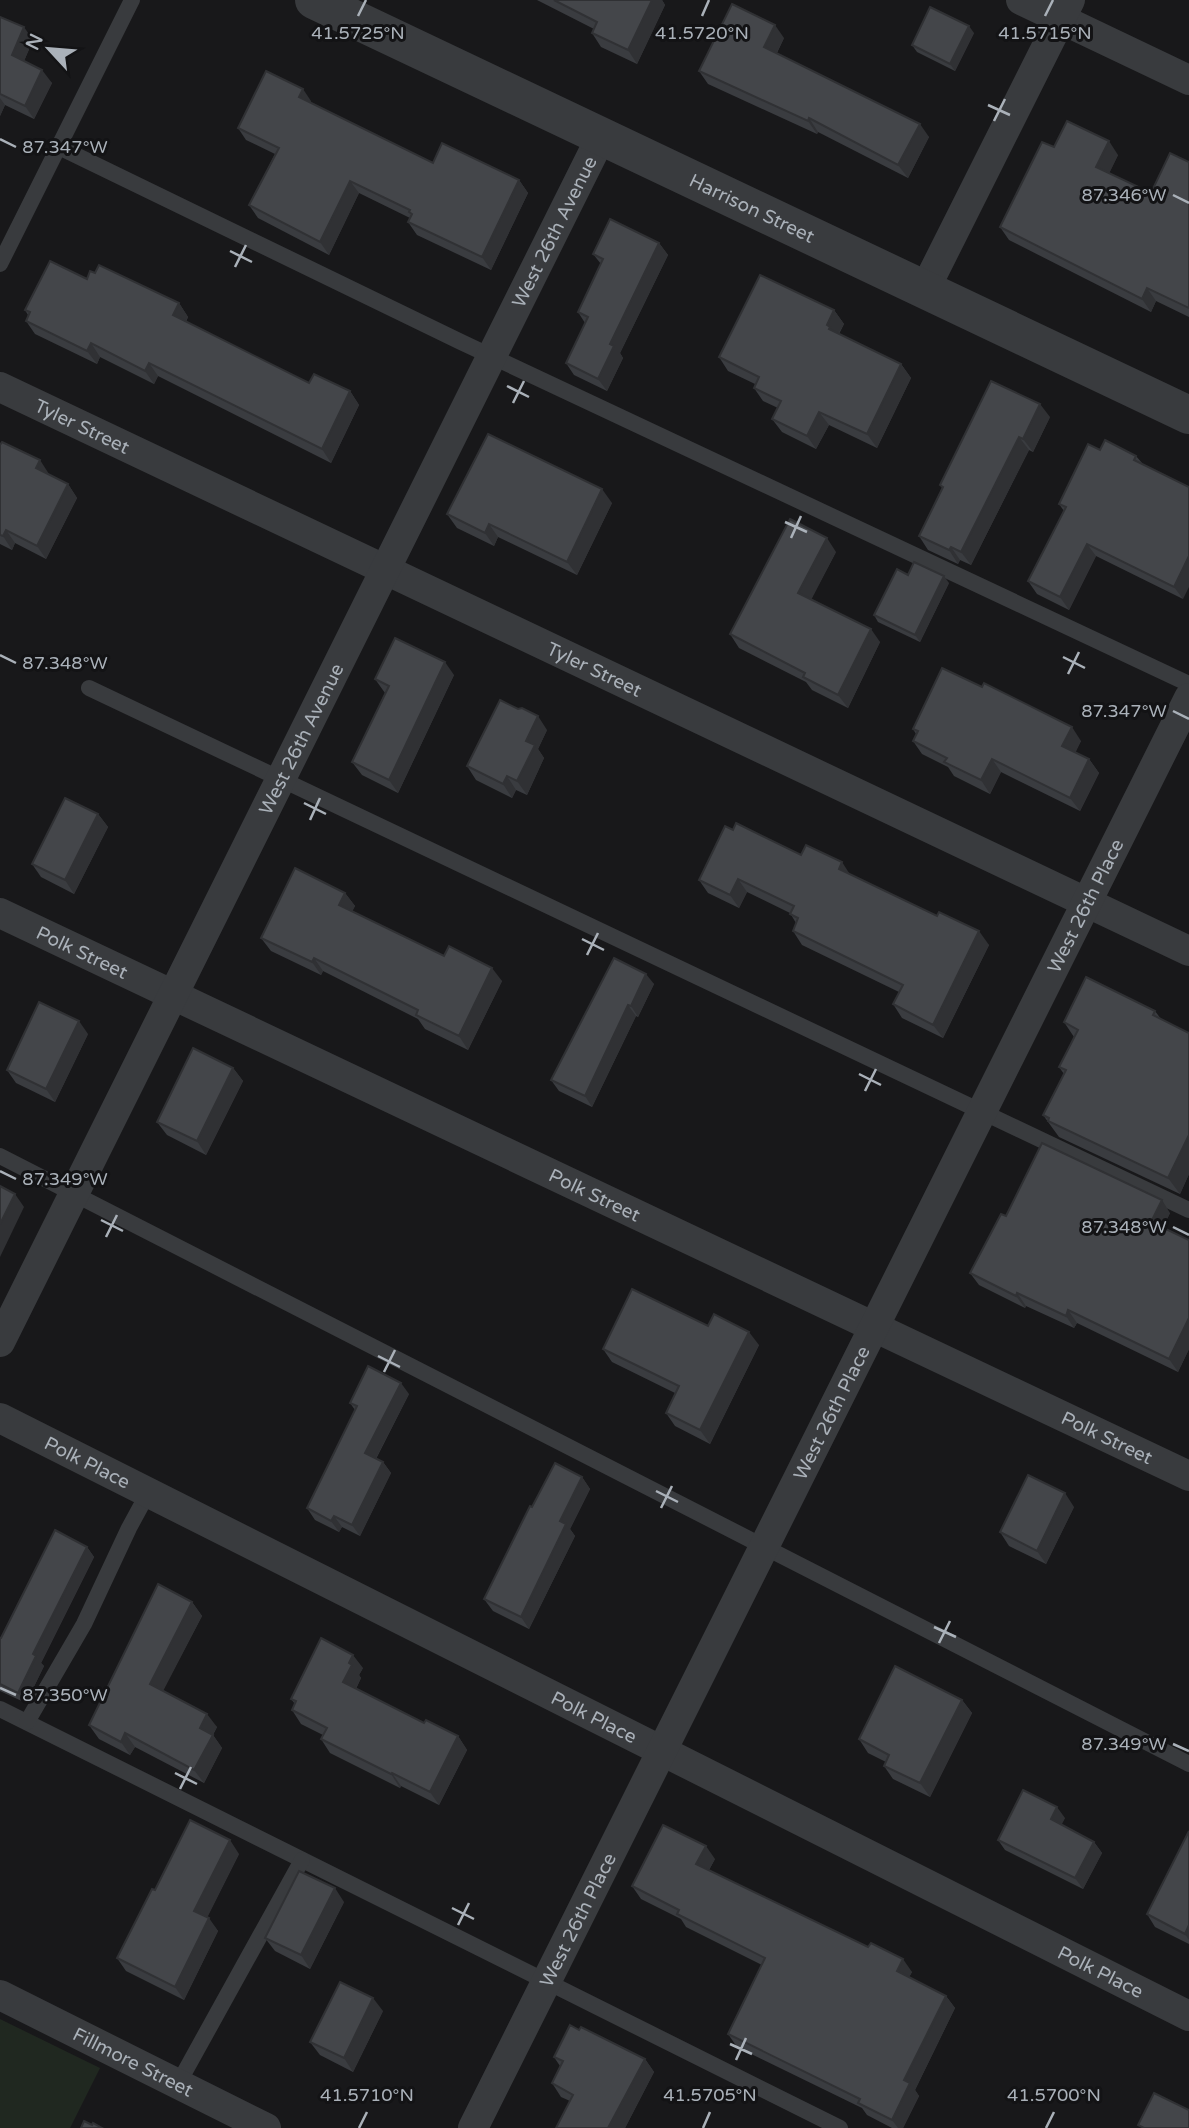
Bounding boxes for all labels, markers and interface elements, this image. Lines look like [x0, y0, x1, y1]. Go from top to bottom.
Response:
north arrow [14, 14, 84, 84]
text: 41.5725°N [311, 22, 405, 44]
text: 41.5720°N [655, 22, 749, 44]
text: 41.5715°N [998, 22, 1092, 44]
text: N [21, 30, 48, 54]
text: 87.347°W [22, 136, 108, 158]
street label: West 26th Avenue [508, 153, 602, 311]
street label: Harrison Street [686, 170, 818, 248]
text: 87.346°W [1081, 184, 1167, 206]
street label: Tyler Street [31, 395, 133, 459]
street label: Tyler Street [543, 638, 645, 702]
text: 87.348°W [22, 652, 108, 674]
street label: West 26th Avenue [255, 660, 349, 819]
text: 87.347°W [1081, 700, 1167, 722]
street label: West 26th Place [1043, 835, 1129, 977]
street label: Polk Street [33, 922, 131, 984]
street label: Polk Street [545, 1164, 643, 1227]
text: 87.349°W [22, 1168, 108, 1190]
text: 87.348°W [1081, 1216, 1167, 1238]
street label: West 26th Place [789, 1342, 875, 1484]
street label: Polk Street [1058, 1407, 1156, 1469]
street label: Polk Place [41, 1432, 134, 1494]
text: 87.350°W [22, 1684, 108, 1706]
street label: Polk Place [547, 1687, 640, 1748]
text: 87.349°W [1081, 1733, 1167, 1755]
street label: West 26th Place [535, 1849, 621, 1991]
street label: Polk Place [1054, 1942, 1147, 2003]
street label: Fillmore Street [69, 2023, 197, 2102]
text: 41.5710°N [320, 2084, 414, 2106]
text: 41.5705°N [663, 2084, 757, 2106]
text: 41.5700°N [1007, 2084, 1101, 2106]

